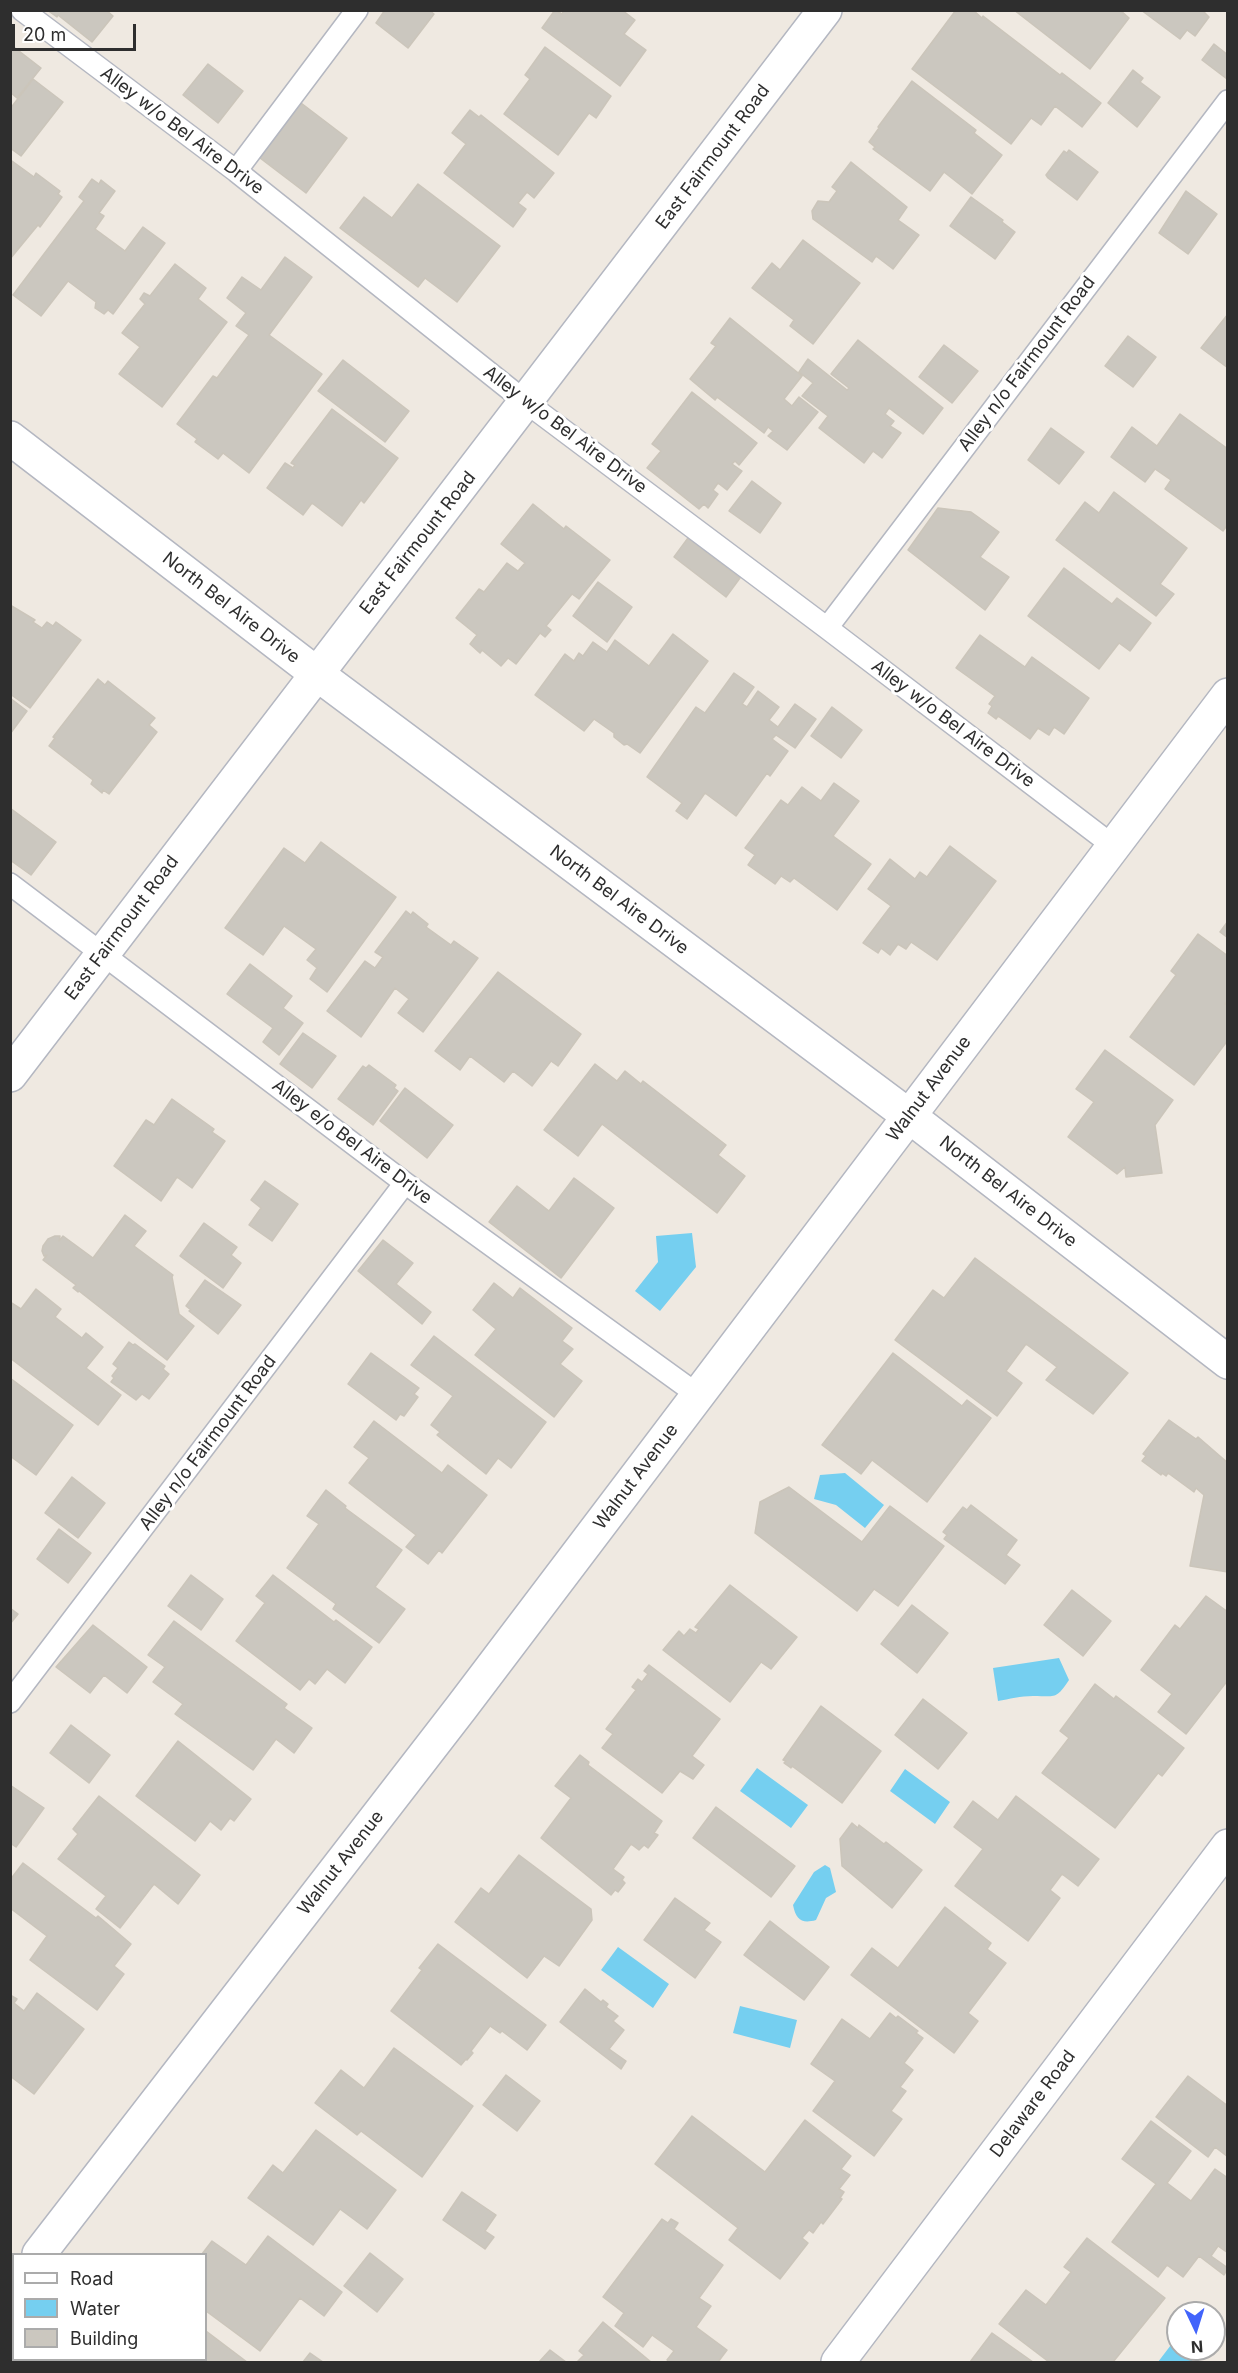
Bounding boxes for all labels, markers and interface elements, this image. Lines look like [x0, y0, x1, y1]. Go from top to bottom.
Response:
scale bar [15, 12, 140, 50]
text: 20 m [23, 24, 66, 45]
street label: Alley w/o Bel Aire Drive [96, 63, 268, 199]
street label: East Fairmount Road [652, 81, 774, 233]
street label: Alley n/o Fairmount Road [954, 272, 1100, 456]
street label: Alley w/o Bel Aire Drive [479, 362, 651, 498]
street label: East Fairmount Road [356, 467, 480, 619]
street label: North Bel Aire Drive [158, 548, 304, 668]
street label: Alley w/o Bel Aire Drive [867, 656, 1039, 792]
street label: North Bel Aire Drive [545, 841, 693, 959]
street label: East Fairmount Road [61, 852, 183, 1004]
street label: Walnut Avenue [882, 1032, 976, 1146]
street label: Alley e/o Bel Aire Drive [268, 1075, 436, 1209]
street label: North Bel Aire Drive [935, 1132, 1081, 1252]
street label: Alley n/o Fairmount Road [135, 1351, 281, 1535]
street label: Walnut Avenue [589, 1420, 683, 1534]
street label: Walnut Avenue [293, 1806, 389, 1920]
street label: Delaware Road [986, 2046, 1080, 2162]
legend [12, 2253, 207, 2361]
text: Road [70, 2268, 113, 2289]
text: Water [70, 2298, 120, 2319]
north arrow [1166, 2301, 1226, 2361]
text: Building [70, 2328, 138, 2349]
text: N [1190, 2337, 1204, 2357]

